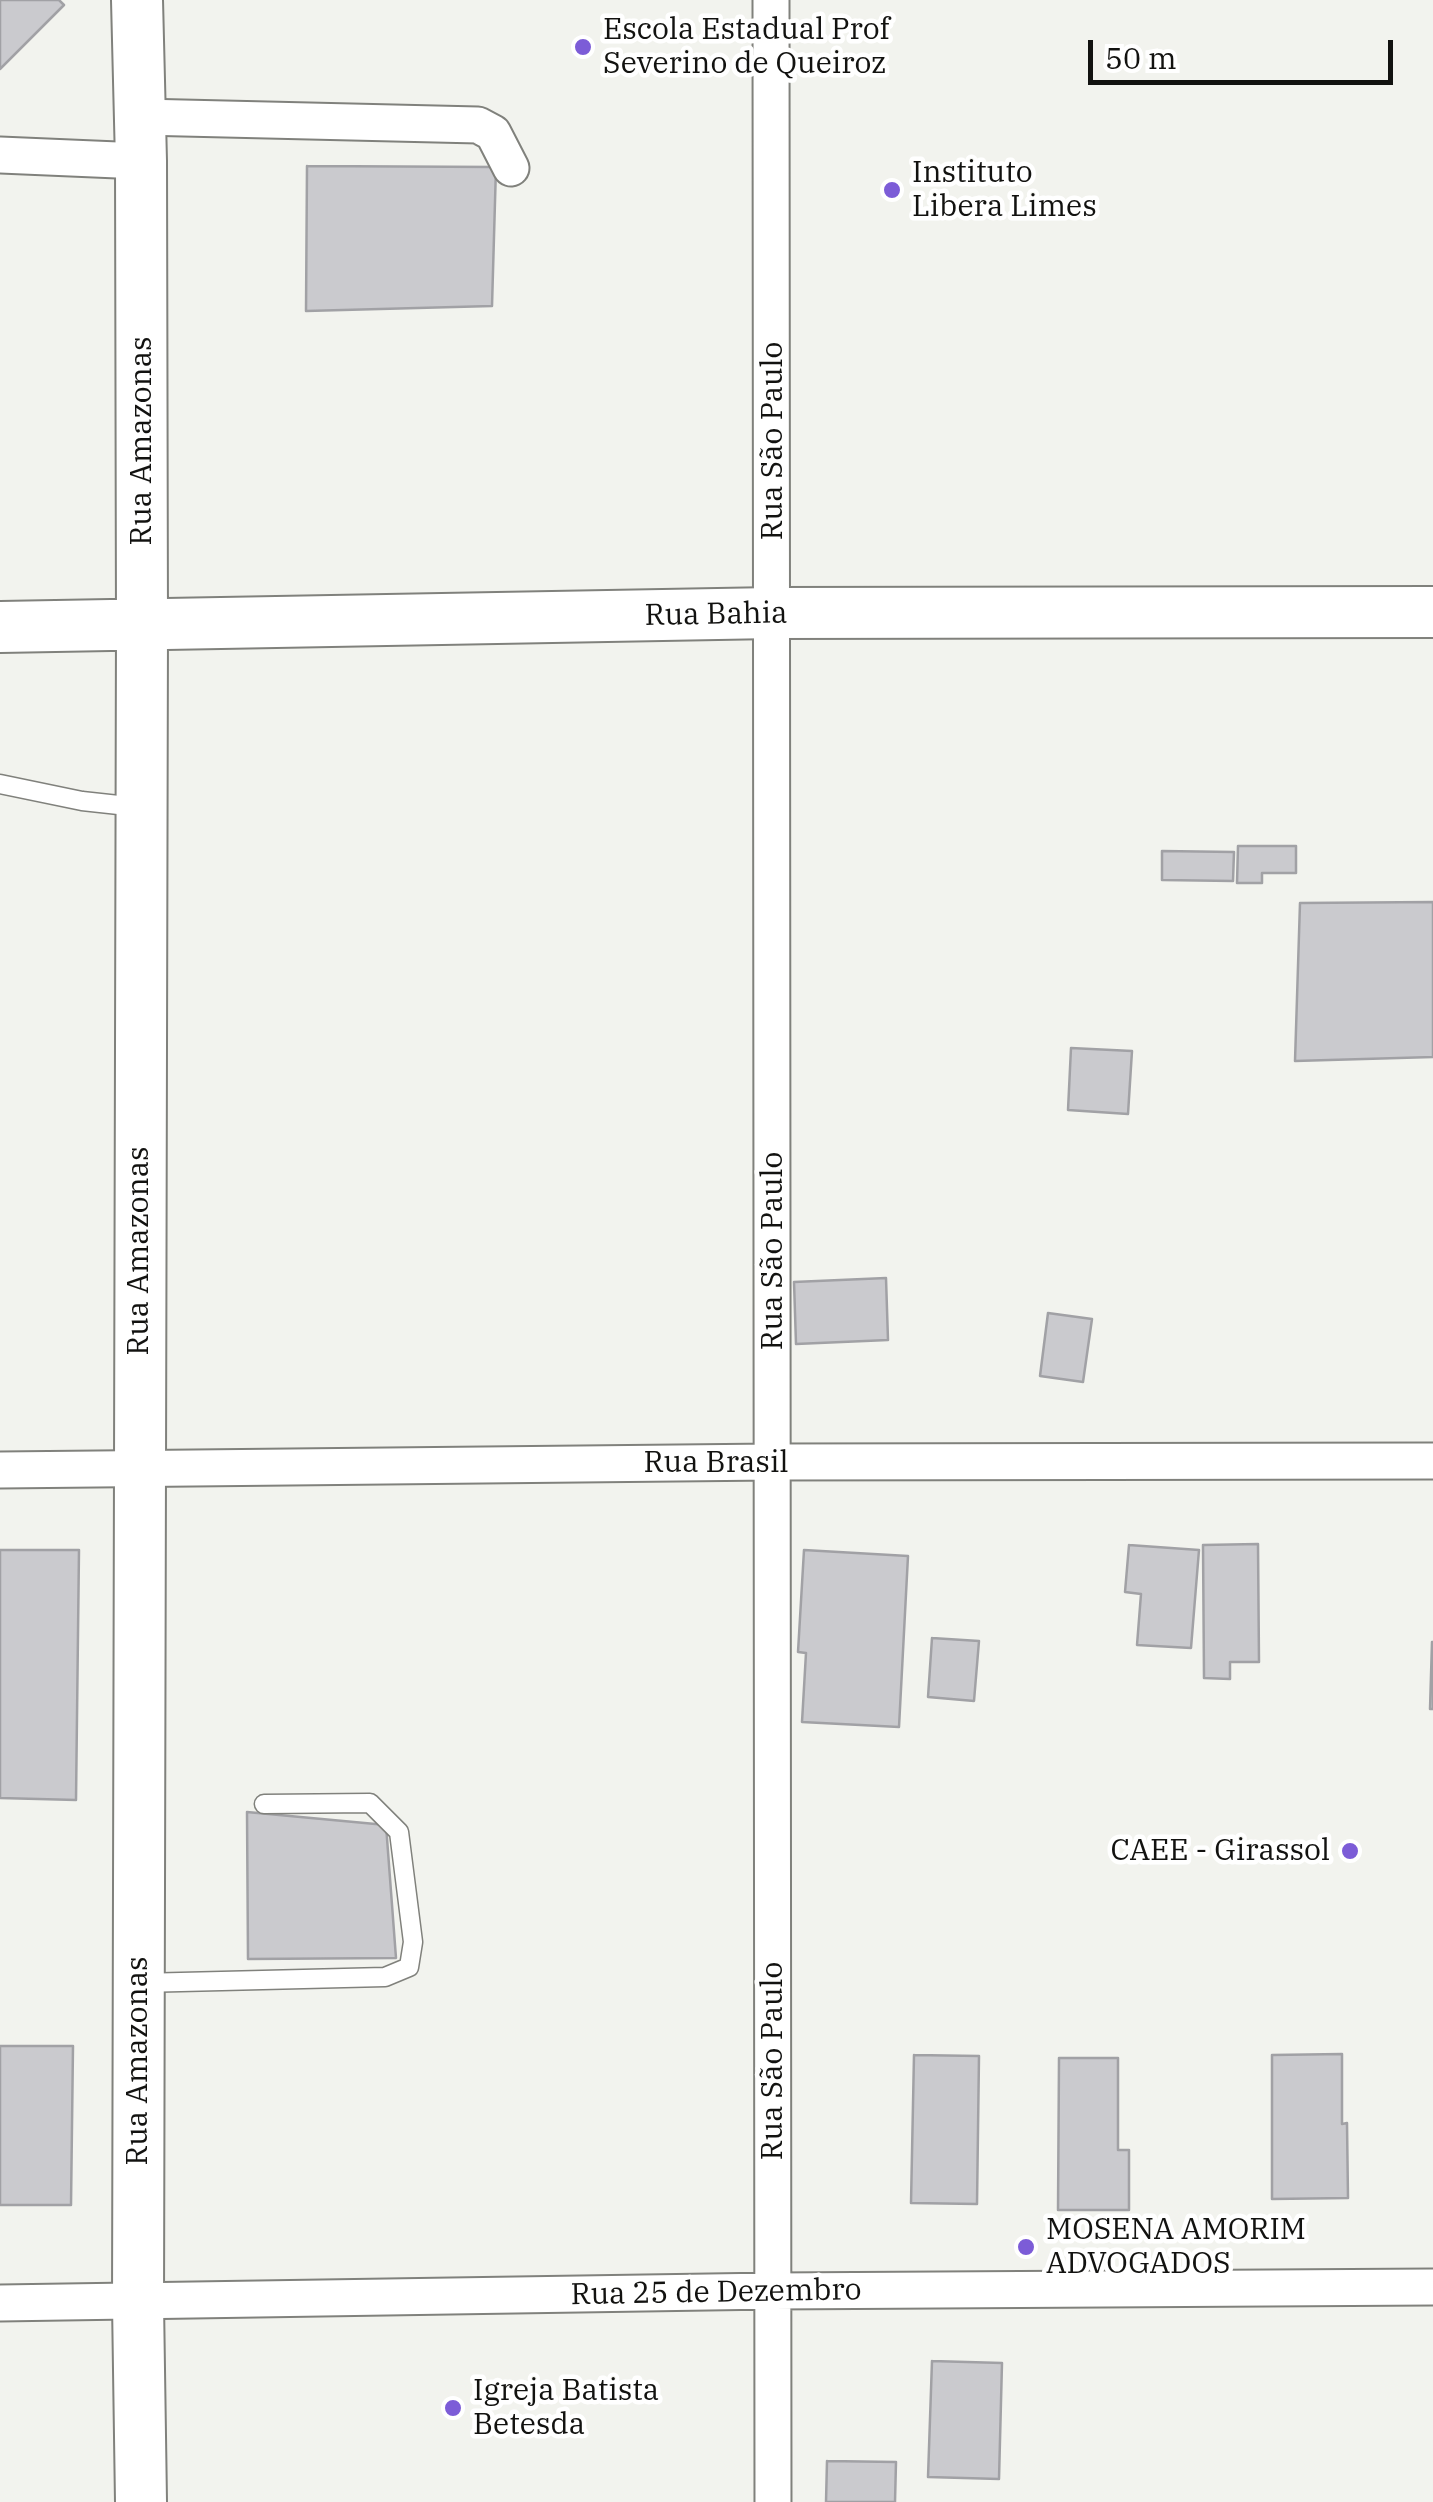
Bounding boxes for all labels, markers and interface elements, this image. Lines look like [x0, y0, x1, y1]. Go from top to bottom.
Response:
place label: Escola Estadual Prof Severino de Queiroz [603, 12, 890, 82]
scale bar [1093, 20, 1398, 82]
marker: Escola Estadual Prof Severino de Queiroz [572, 36, 594, 58]
text: 50 m [1105, 38, 1177, 77]
place label: Instituto Libera Limes [912, 155, 1097, 226]
marker: Instituto Libera Limes [881, 179, 903, 201]
street label: Rua Amazonas [124, 336, 160, 546]
street label: Rua São Paulo [755, 342, 791, 540]
street label: Rua Bahia [644, 596, 788, 634]
street label: Rua Amazonas [121, 1146, 157, 1356]
street label: Rua São Paulo [755, 1152, 791, 1350]
street label: Rua Brasil [644, 1445, 788, 1481]
place label: CAEE - Girassol [1110, 1833, 1330, 1869]
marker: CAEE - Girassol [1339, 1840, 1361, 1862]
street label: Rua Amazonas [120, 1956, 156, 2166]
street label: Rua São Paulo [755, 1962, 791, 2160]
place label: MOSENA AMORIM ADVOGADOS [1046, 2212, 1306, 2282]
marker: MOSENA AMORIM ADVOGADOS [1015, 2236, 1037, 2258]
street label: Rua 25 de Dezembro [570, 2272, 862, 2314]
place label: Igreja Batista Betesda [473, 2373, 659, 2444]
marker: Igreja Batista Betesda [442, 2397, 464, 2419]

